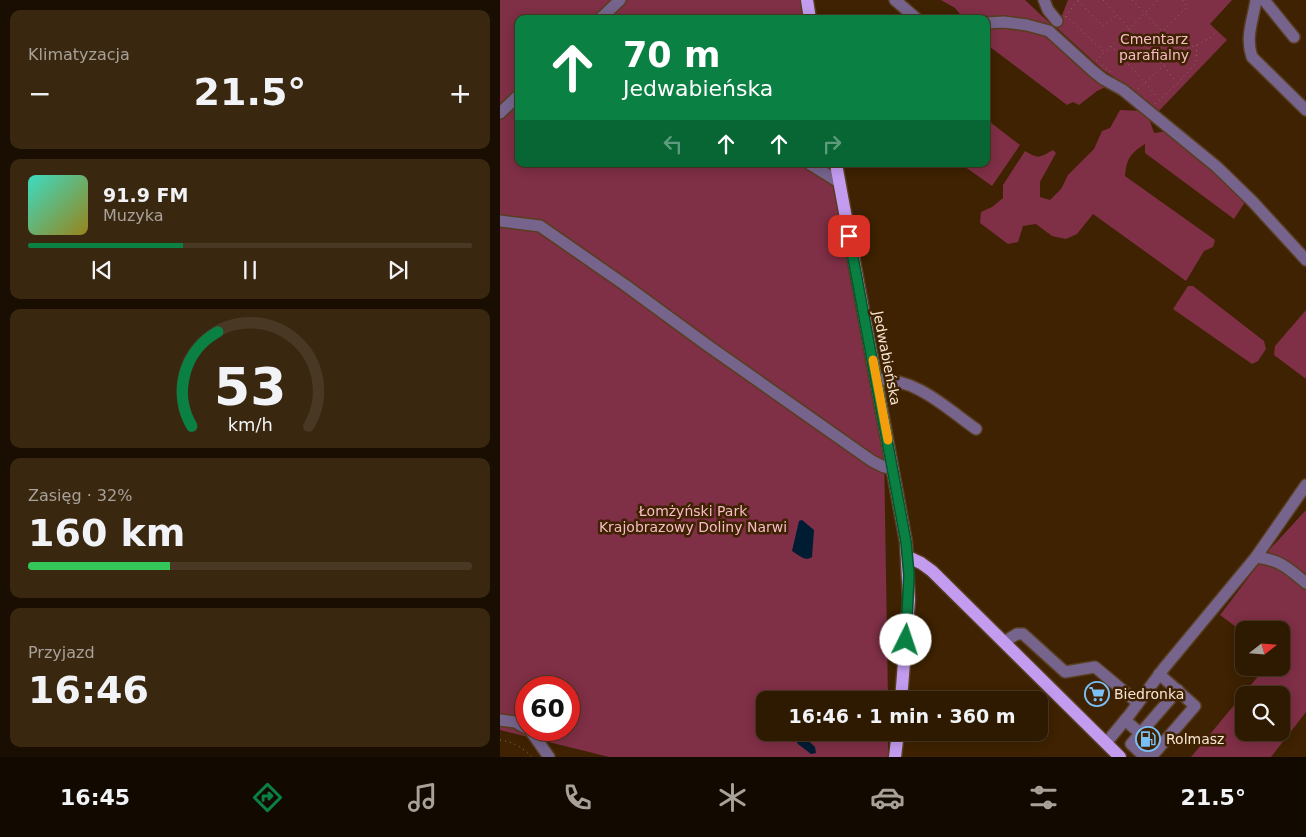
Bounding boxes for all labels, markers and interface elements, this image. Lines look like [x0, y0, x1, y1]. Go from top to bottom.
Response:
park label: Cmentarz parafialny [1119, 31, 1189, 63]
icon: ahead [540, 35, 605, 100]
text: 70 m [623, 35, 720, 75]
text: Klimatyzacja [28, 45, 130, 64]
text: 21.5° [194, 70, 306, 114]
text: Jedwabieńska [623, 76, 773, 101]
text: − [28, 77, 51, 110]
text: + [449, 77, 472, 110]
icon: left [659, 130, 687, 158]
icon: ahead [712, 130, 740, 158]
icon: ahead [765, 130, 793, 158]
icon: right [818, 130, 846, 158]
text: 91.9 FM [103, 184, 188, 206]
text: Muzyka [103, 206, 164, 225]
pin [828, 215, 870, 257]
icon: arrive [835, 222, 863, 250]
icon: previous [88, 256, 116, 284]
icon: pause [236, 256, 264, 284]
icon: next [384, 256, 412, 284]
street label: Jedwabieńska [870, 309, 904, 406]
text: 53 [214, 357, 286, 417]
text: km/h [227, 414, 273, 435]
text: Zasięg · 32% [28, 486, 132, 505]
park label: Łomżyński Park Krajobrazowy Doliny Narwi [599, 503, 787, 535]
text: 160 km [28, 511, 185, 555]
position arrow [879, 613, 931, 665]
north arrow [1235, 621, 1290, 676]
map controls [1235, 621, 1290, 741]
text: Przyjazd [28, 643, 95, 662]
text: 16:46 [28, 668, 149, 712]
speed limit sign: 60 [515, 676, 580, 741]
supermarket icon: Biedronka [1084, 681, 1110, 707]
place label: Biedronka [1114, 686, 1184, 702]
button: search [1235, 686, 1290, 741]
text: 16:46 · 1 min · 360 m [788, 705, 1016, 727]
fuel station icon: Rolmasz [1135, 726, 1161, 752]
place label: Rolmasz [1166, 731, 1224, 747]
icon: directions [250, 780, 285, 815]
icon: music [405, 780, 440, 815]
icon: phone [560, 780, 595, 815]
icon: climate [715, 780, 750, 815]
icon: car [870, 780, 905, 815]
icon: filters [1026, 780, 1061, 815]
text: 16:45 [60, 785, 130, 810]
text: 21.5° [1181, 785, 1246, 810]

